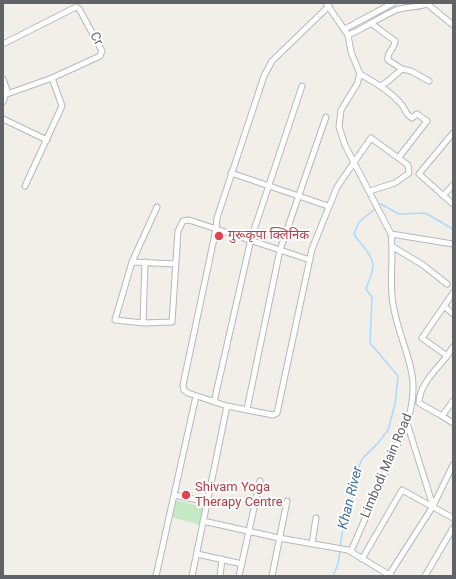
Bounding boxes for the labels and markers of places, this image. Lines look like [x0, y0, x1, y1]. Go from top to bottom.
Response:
place label: गुरूकृपा क्लिनिक [228, 228, 309, 244]
marker: गुरूकृपा क्लिनिक [213, 230, 225, 242]
place label: Shivam Yoga Therapy Centre [195, 480, 283, 511]
marker: Shivam Yoga Therapy Centre [180, 489, 192, 501]

